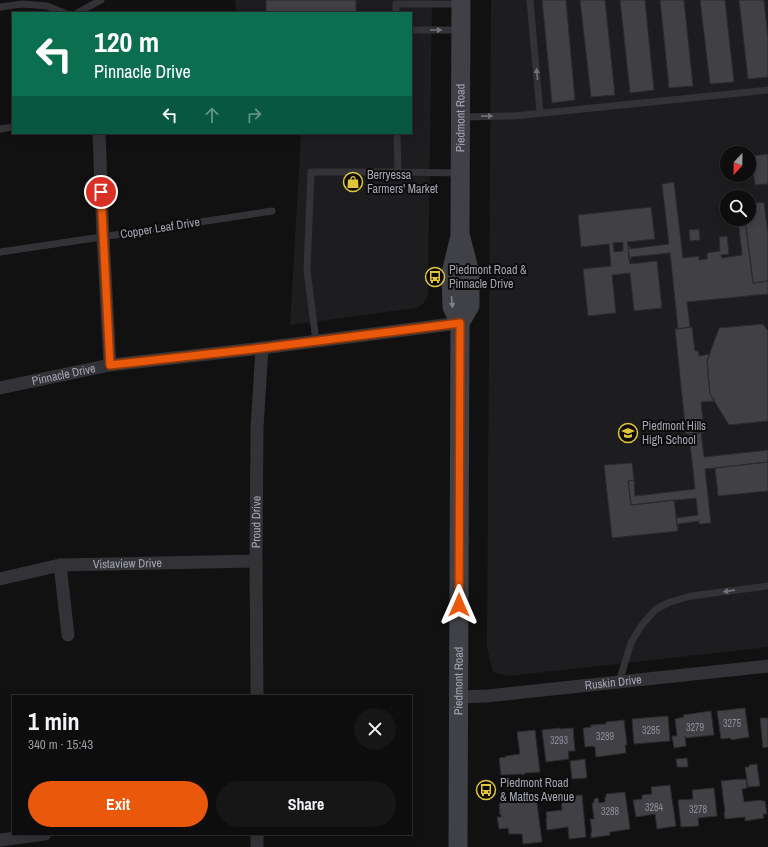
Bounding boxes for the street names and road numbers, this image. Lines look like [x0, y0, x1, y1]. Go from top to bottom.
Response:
street label: Piedmont Road [452, 84, 469, 152]
street label: Copper Leaf Drive [119, 214, 201, 242]
street label: Pinnacle Drive [30, 360, 97, 389]
street label: Proud Drive [248, 496, 264, 548]
street label: Vistaview Drive [93, 555, 162, 572]
street label: Piedmont Road [451, 647, 467, 715]
street label: Ruskin Drive [584, 672, 642, 693]

